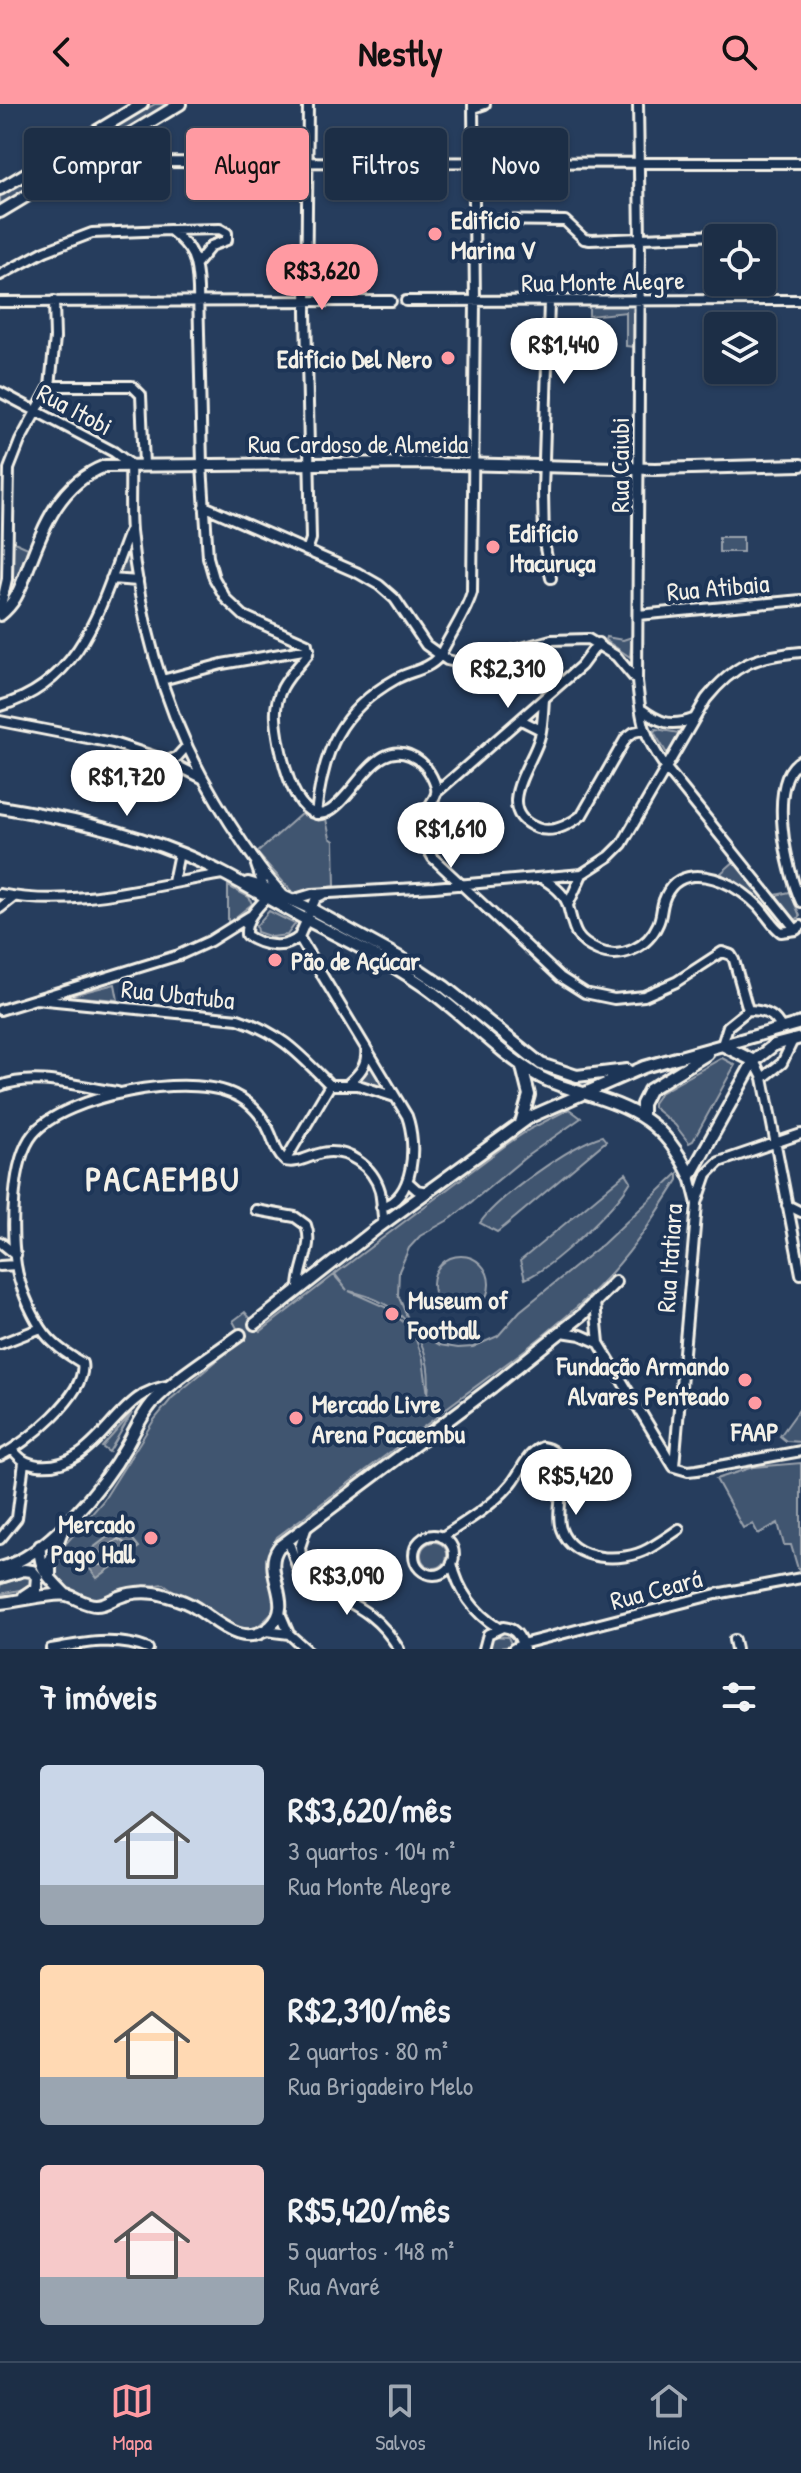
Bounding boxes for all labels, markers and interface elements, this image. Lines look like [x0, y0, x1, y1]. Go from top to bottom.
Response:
text: Nestly [358, 28, 443, 77]
icon: back [40, 30, 84, 74]
icon: search [717, 30, 761, 74]
chip: Comprar [24, 128, 170, 200]
chip: Alugar [186, 128, 309, 200]
chip: Filtros [325, 128, 447, 200]
chip: Novo [463, 128, 568, 200]
place label: Edifício Marina V [451, 202, 536, 267]
map controls [704, 224, 776, 384]
button: locate [704, 224, 776, 296]
marker: Edifício Marina V [426, 225, 444, 243]
pin: R$3,620 [248, 244, 396, 312]
text: R$3,620 [284, 252, 360, 287]
street label: Rua Monte Alegre [521, 262, 685, 300]
button: layers [704, 312, 776, 384]
pin: R$1,440 [490, 318, 638, 386]
text: R$1,440 [529, 326, 599, 361]
place label: Edifício Del Nero [277, 341, 433, 376]
marker: Edifício Del Nero [439, 349, 457, 367]
street label: Rua Itobi [31, 375, 119, 443]
street label: Rua Caiubi [602, 417, 637, 513]
street label: Rua Cardoso de Almeida [248, 426, 468, 461]
place label: Edifício Itacuruça [509, 515, 596, 580]
marker: Edifício Itacuruça [484, 538, 502, 556]
street label: Rua Atibaia [665, 565, 771, 609]
pin: R$2,310 [434, 642, 582, 710]
text: R$2,310 [470, 650, 546, 685]
pin: R$1,720 [53, 750, 201, 818]
text: R$1,720 [89, 758, 165, 793]
pin: R$1,610 [377, 802, 525, 870]
text: R$1,610 [415, 810, 487, 845]
place label: Pão de Açúcar [291, 943, 421, 978]
marker: Pão de Açúcar [266, 951, 284, 969]
street label: Rua Ubatuba [120, 971, 236, 1017]
district label: PACAEMBU [85, 1156, 241, 1202]
street label: Rua Itatiara [648, 1203, 690, 1313]
place label: Museum of Football [407, 1282, 509, 1347]
marker: Museum of Football [383, 1305, 401, 1323]
place label: Fundação Armando Alvares Penteado [556, 1348, 730, 1413]
marker: Fundação Armando Alvares Penteado [736, 1371, 754, 1389]
place label: Mercado Livre Arena Pacaembu [312, 1386, 466, 1451]
marker: FAAP [746, 1394, 764, 1412]
marker: Mercado Livre Arena Pacaembu [287, 1409, 305, 1427]
place label: FAAP [730, 1414, 779, 1449]
pin: R$5,420 [502, 1449, 650, 1517]
text: R$5,420 [539, 1457, 613, 1492]
place label: Mercado Pago Hall [51, 1506, 136, 1572]
marker: Mercado Pago Hall [142, 1529, 160, 1547]
pin: R$3,090 [273, 1549, 421, 1617]
text: R$3,090 [310, 1557, 384, 1592]
street label: Rua Ceará [606, 1560, 706, 1618]
text: 7 imóveis [40, 1674, 157, 1720]
icon: filters [717, 1675, 761, 1719]
text: R$3,620/mês [288, 1787, 452, 1833]
icon: home [104, 1797, 200, 1893]
text: 3 quartos · 104 m² [288, 1833, 455, 1868]
text: Rua Monte Alegre [288, 1868, 451, 1903]
text: R$2,310/mês [288, 1987, 450, 2033]
icon: home [104, 1997, 200, 2093]
text: 2 quartos · 80 m² [288, 2033, 448, 2068]
text: Rua Brigadeiro Melo [288, 2068, 473, 2103]
text: R$5,420/mês [288, 2187, 450, 2233]
icon: home [104, 2197, 200, 2293]
text: 5 quartos · 148 m² [288, 2233, 454, 2268]
text: Rua Avaré [288, 2268, 380, 2303]
tab: Mapa [110, 2379, 154, 2457]
tab: Salvos [375, 2379, 426, 2457]
tab: Início [647, 2379, 691, 2457]

